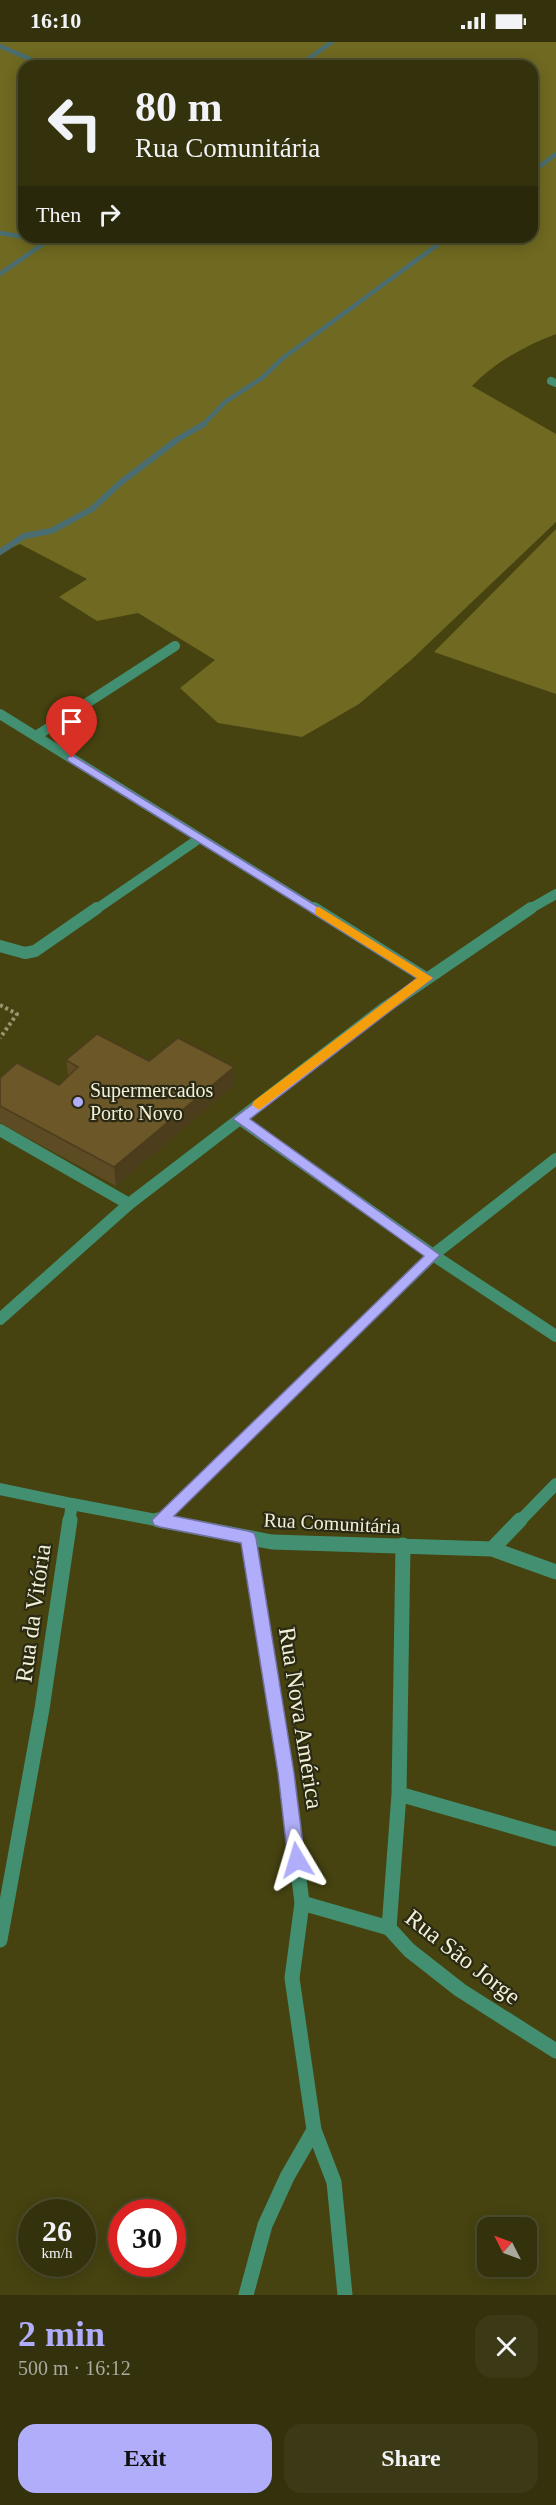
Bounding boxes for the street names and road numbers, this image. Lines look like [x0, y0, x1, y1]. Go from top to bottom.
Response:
street label: Rua Comunitária [263, 1508, 401, 1538]
street label: Rua da Vitória [10, 1542, 56, 1684]
street label: Rua Nova América [274, 1625, 328, 1811]
street label: Rua São Jorge [401, 1904, 525, 2010]

